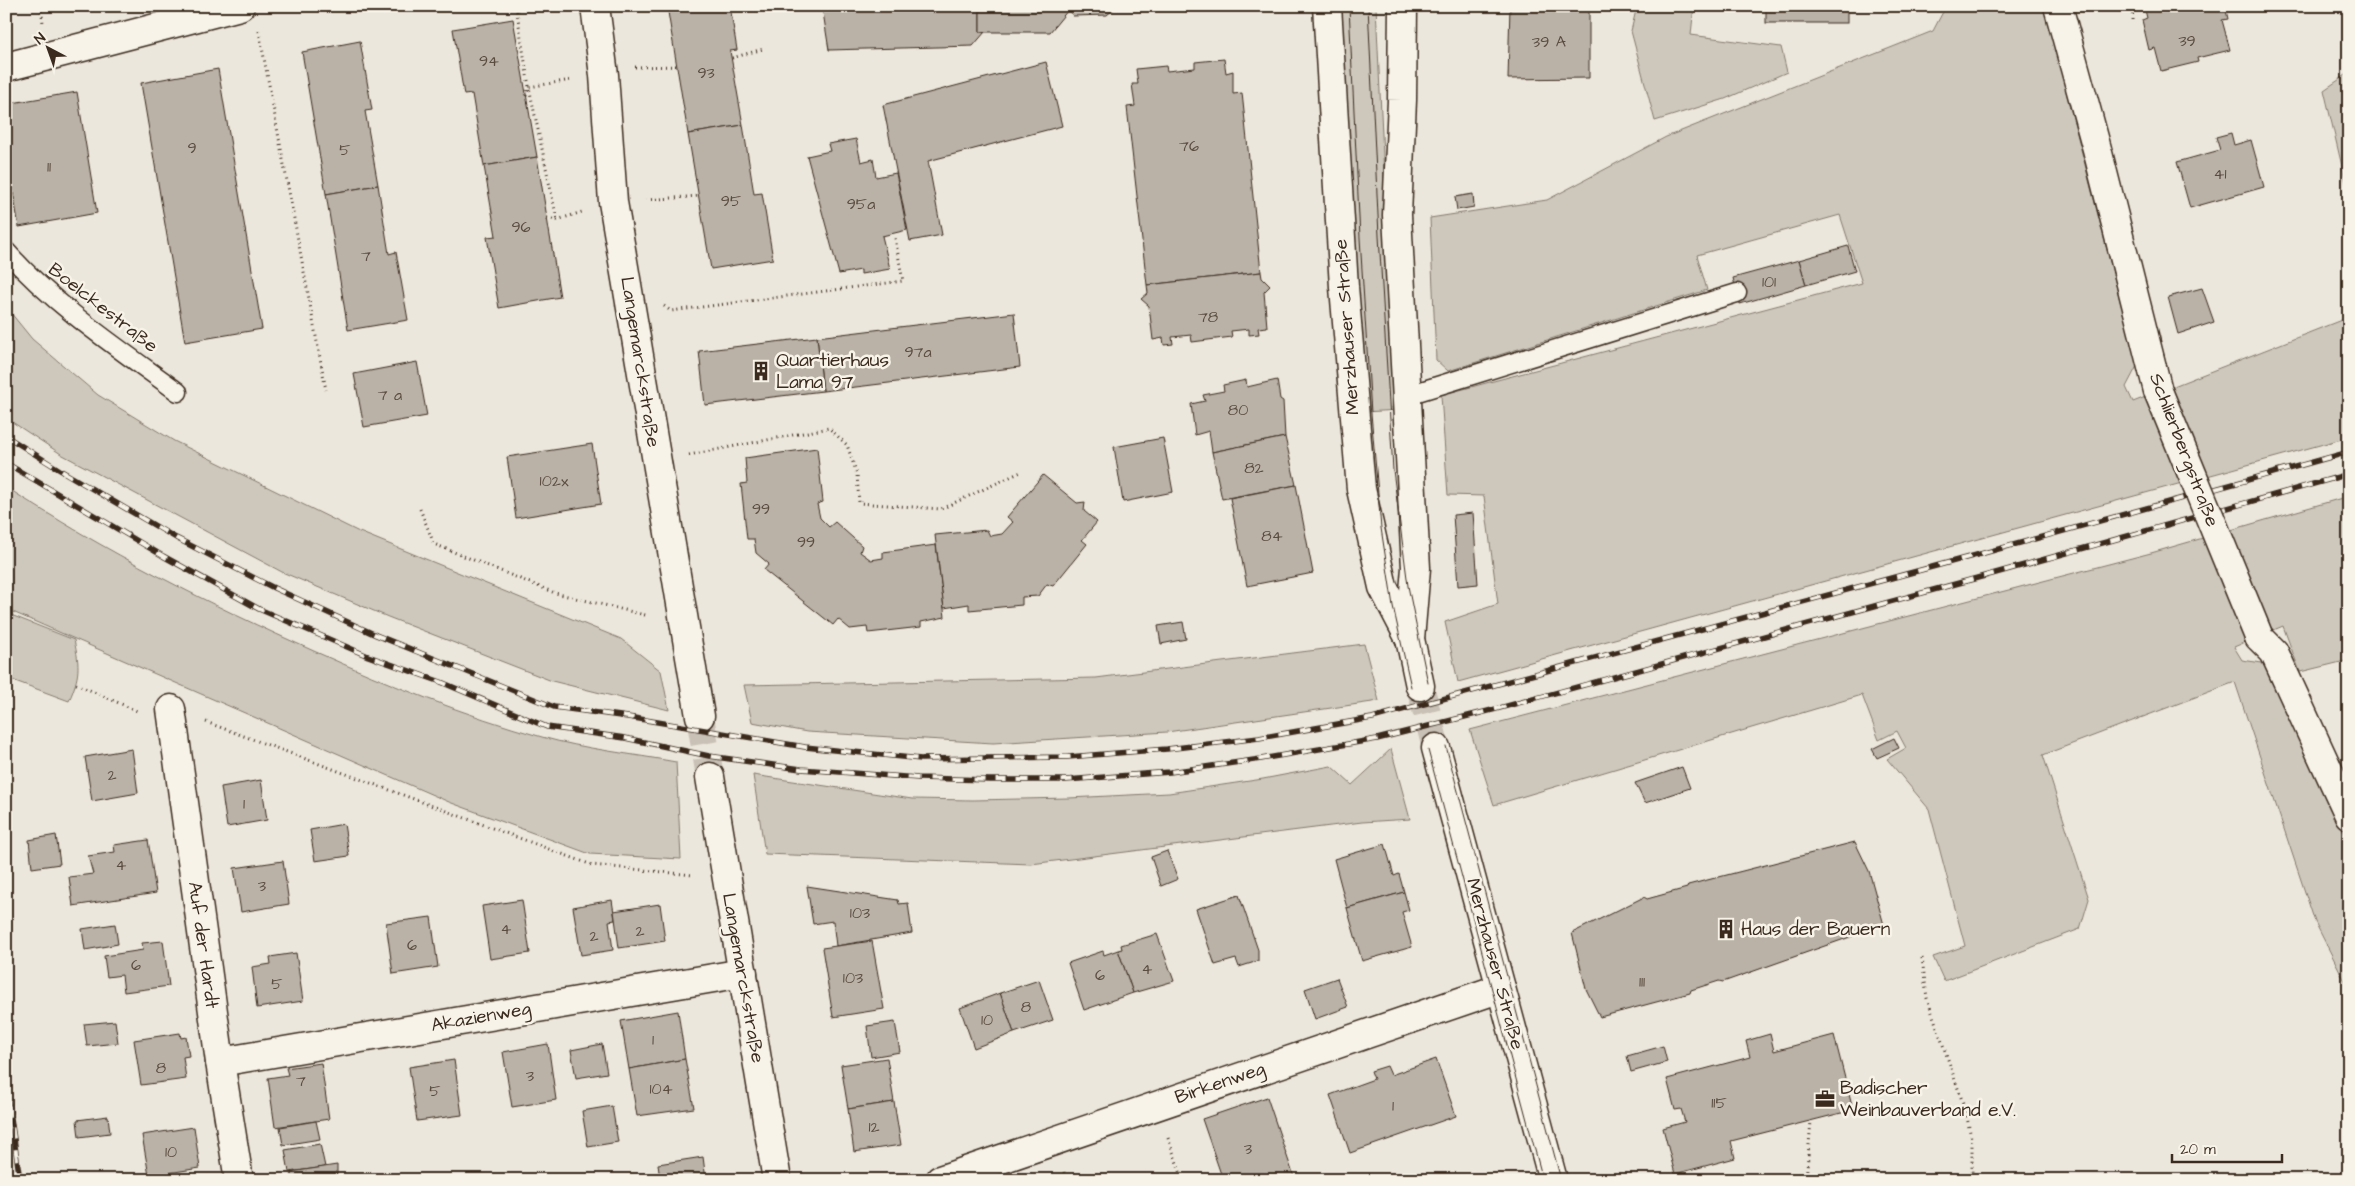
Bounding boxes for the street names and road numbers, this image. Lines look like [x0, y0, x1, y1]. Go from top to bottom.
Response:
street label: Merzhauser Straße [1327, 238, 1367, 416]
street label: Boelckestraße [42, 257, 164, 359]
street label: Langemarckstraße [612, 275, 667, 449]
street label: Schlierbergstraße [2141, 369, 2226, 531]
street label: Merzhauser Straße [1459, 875, 1531, 1053]
street label: Auf der Hardt [181, 880, 225, 1011]
street label: Langemarckstraße [714, 891, 771, 1065]
street label: Akazienweg [429, 995, 533, 1040]
street label: Birkenweg [1171, 1055, 1269, 1112]

